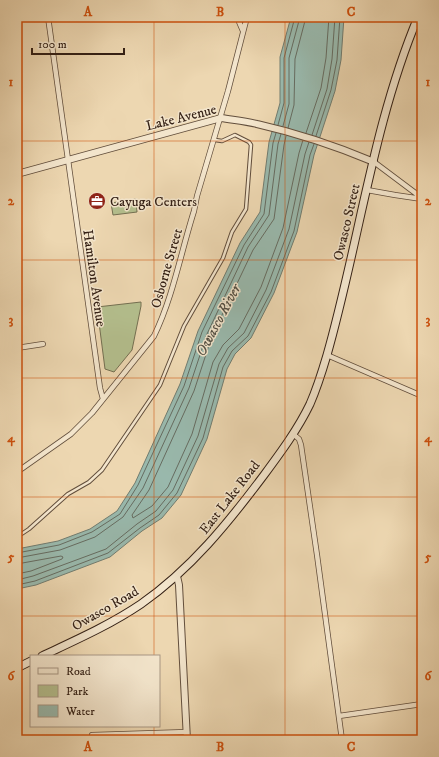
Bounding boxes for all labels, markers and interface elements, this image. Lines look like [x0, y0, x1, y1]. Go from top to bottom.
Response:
text: A [83, 4, 93, 20]
text: B [216, 4, 224, 20]
text: C [347, 4, 356, 20]
scale bar [32, 30, 124, 56]
text: 100 m [38, 37, 67, 52]
text: 1 [9, 74, 14, 90]
text: 1 [426, 74, 431, 90]
street label: Lake Avenue [144, 100, 219, 135]
street label: Owasco Street [329, 181, 365, 262]
office icon: Cayuga Centers [87, 191, 107, 211]
text: 2 [8, 193, 15, 209]
place label: Cayuga Centers [110, 193, 197, 211]
text: 2 [425, 193, 432, 209]
street label: Osborne Street [147, 226, 187, 310]
street label: Hamilton Avenue [78, 228, 110, 328]
water label: Owasco River [192, 279, 246, 360]
text: 3 [9, 312, 14, 328]
text: 3 [426, 312, 431, 328]
text: 4 [6, 430, 15, 447]
text: 4 [423, 430, 432, 447]
street label: East Lake Road [195, 457, 264, 538]
text: 5 [7, 549, 15, 565]
text: 5 [424, 549, 432, 565]
street label: Owasco Road [69, 582, 142, 635]
legend [30, 655, 160, 727]
text: Road [66, 664, 91, 679]
text: 6 [8, 668, 16, 684]
text: 6 [425, 668, 433, 684]
text: Park [66, 684, 88, 699]
text: Water [65, 704, 95, 719]
text: A [83, 739, 93, 755]
text: B [216, 739, 224, 755]
text: C [347, 739, 356, 755]

